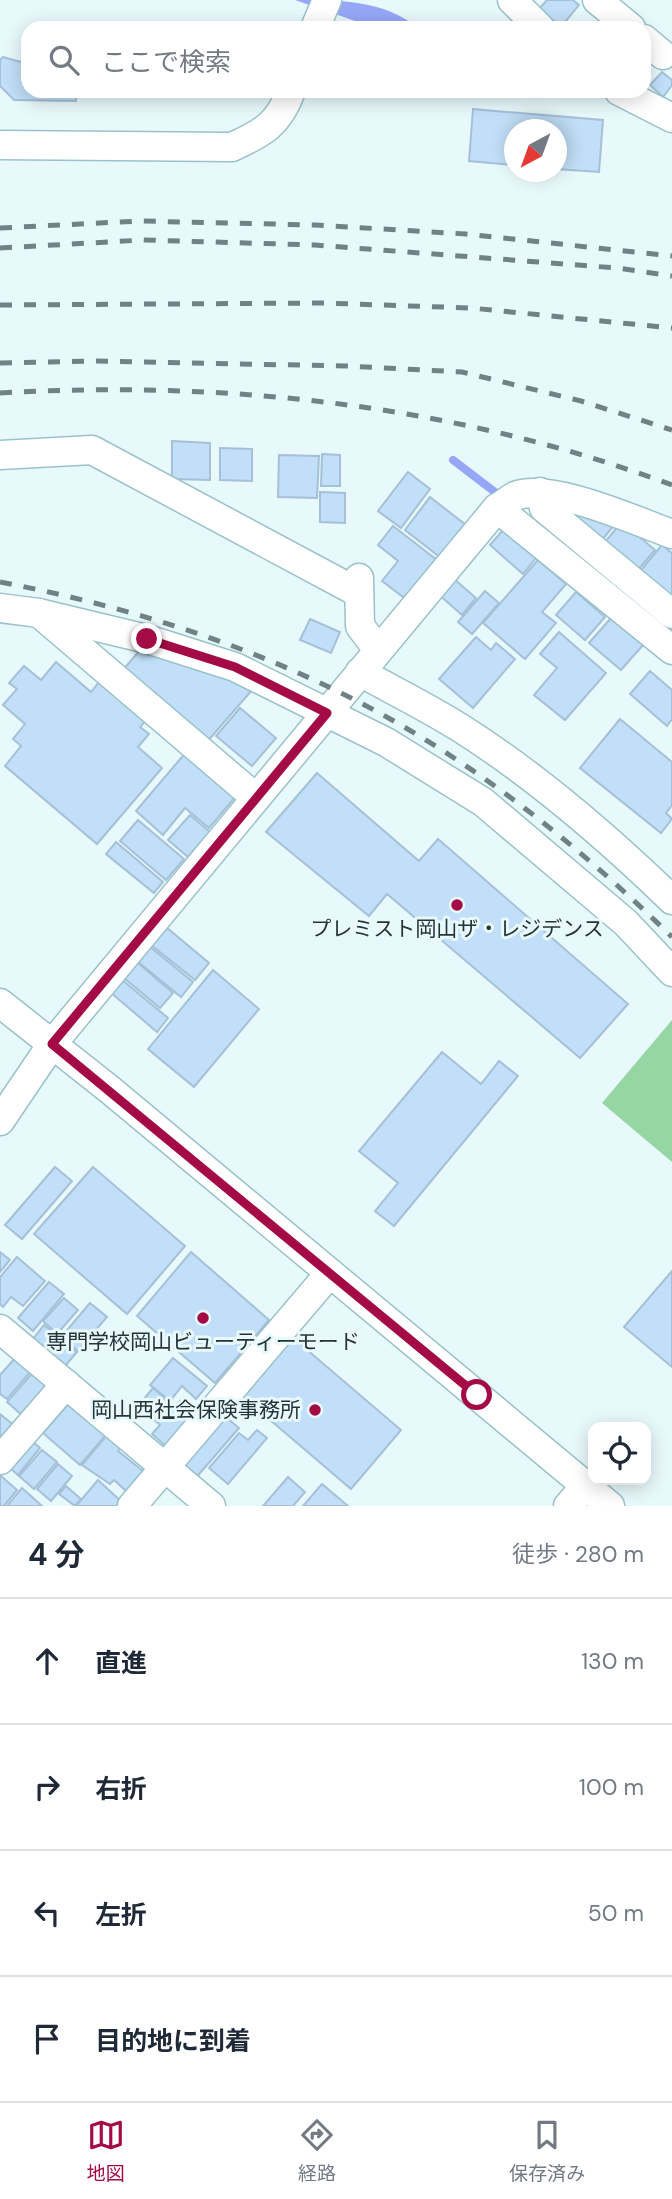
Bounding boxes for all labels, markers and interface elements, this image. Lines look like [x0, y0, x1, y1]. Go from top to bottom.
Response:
search box [21, 21, 651, 98]
icon: search [45, 41, 83, 79]
text: ここで検索 [101, 45, 231, 79]
north arrow [504, 119, 567, 182]
route end [131, 623, 162, 654]
marker: プレミスト岡山ザ・レジデンス [449, 897, 465, 913]
place label: プレミスト岡山ザ・レジデンス [310, 915, 604, 943]
marker: 専門学校岡山ビューティーモード [195, 1310, 211, 1326]
place label: 専門学校岡山ビューティーモード [46, 1328, 360, 1356]
route start [461, 1379, 492, 1410]
place label: 岡山西社会保険事務所 [91, 1396, 301, 1424]
marker: 岡山西社会保険事務所 [307, 1402, 323, 1418]
map controls [588, 1422, 651, 1485]
button: locate [588, 1422, 651, 1485]
text: 4 分 [28, 1535, 85, 1574]
text: 徒歩 · 280 m [512, 1539, 644, 1569]
icon: ahead [28, 1642, 66, 1680]
text: 直進 [95, 1646, 147, 1680]
text: 130 m [581, 1646, 644, 1676]
icon: right [28, 1768, 66, 1806]
text: 右折 [95, 1772, 147, 1806]
text: 100 m [579, 1772, 644, 1802]
icon: left [28, 1894, 66, 1932]
text: 左折 [95, 1898, 147, 1932]
text: 50 m [588, 1898, 644, 1928]
icon: arrive [28, 2020, 66, 2058]
text: 目的地に到着 [95, 2024, 251, 2058]
tab: 地図 [87, 2116, 125, 2186]
tab: 経路 [298, 2116, 336, 2186]
tab: 保存済み [509, 2116, 585, 2186]

